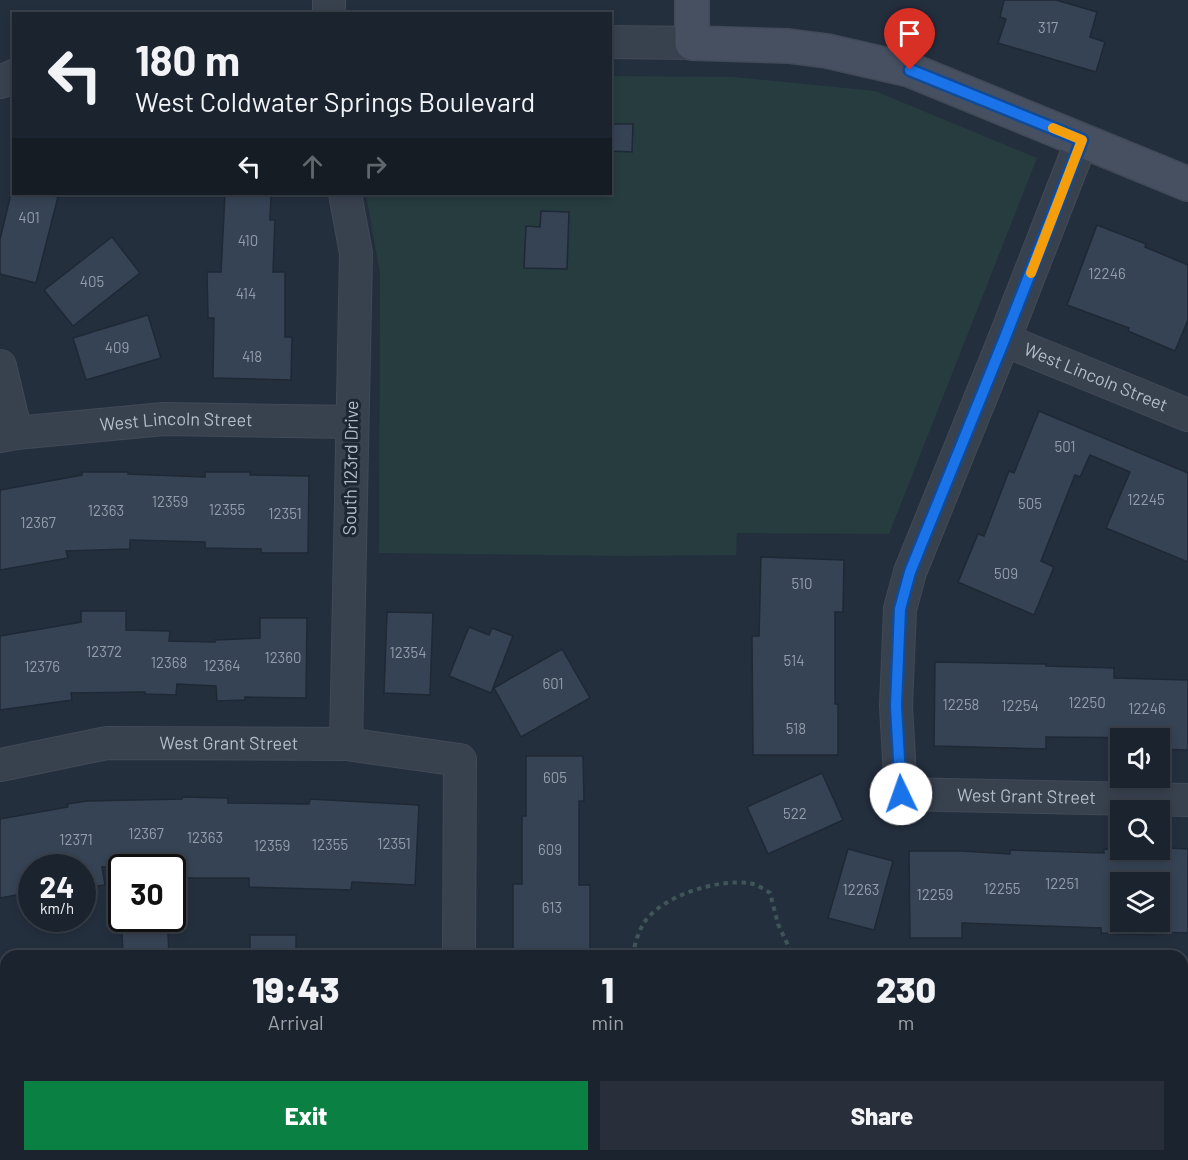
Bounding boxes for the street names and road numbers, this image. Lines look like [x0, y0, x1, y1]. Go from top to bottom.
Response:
street label: West Lincoln Street [1021, 337, 1171, 416]
street label: South 123rd Drive [338, 400, 362, 536]
street label: West Lincoln Street [99, 407, 253, 435]
street label: West Grant Street [159, 731, 298, 754]
street label: West Grant Street [957, 783, 1096, 808]

